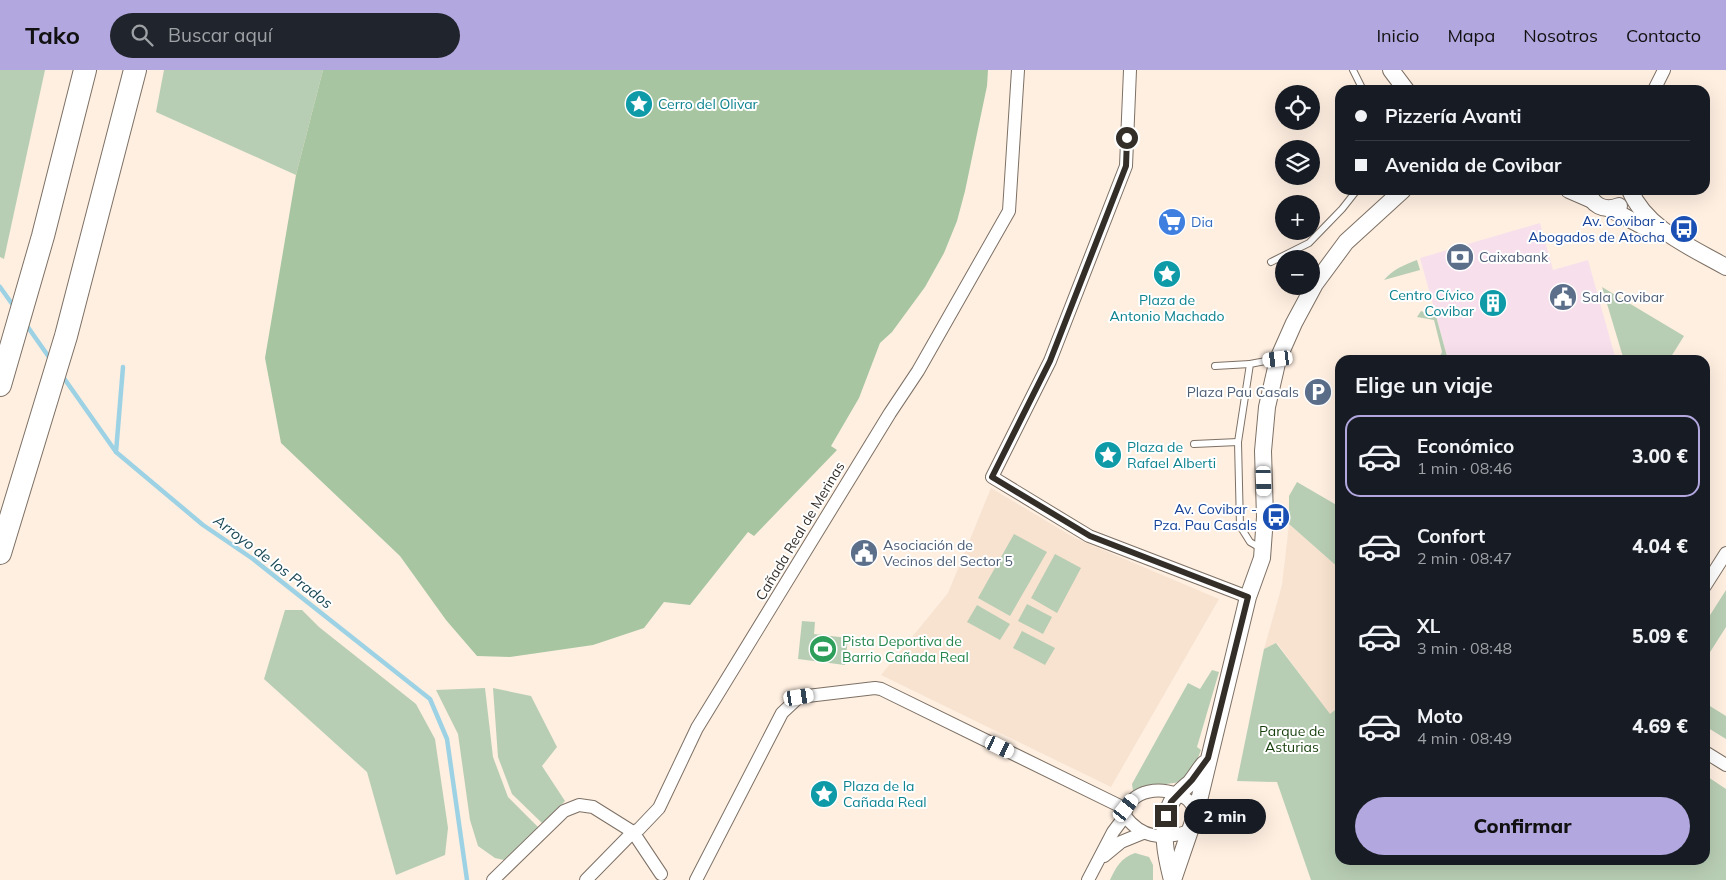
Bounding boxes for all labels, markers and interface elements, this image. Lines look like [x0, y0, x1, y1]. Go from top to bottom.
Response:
search box [110, 13, 460, 58]
text: Tako [25, 20, 80, 50]
icon: search [128, 21, 156, 49]
text: Buscar aquí [168, 23, 272, 47]
text: Inicio [1376, 24, 1419, 47]
text: Mapa [1447, 24, 1495, 47]
text: Nosotros [1523, 24, 1598, 47]
text: Contacto [1626, 24, 1701, 47]
map controls [1275, 85, 1320, 295]
button: locate [1275, 85, 1320, 130]
place icon: Cerro del Olivar [624, 89, 654, 119]
place label: Cerro del Olivar [658, 95, 759, 113]
text: Pizzería Avanti [1385, 104, 1522, 128]
route start [1116, 127, 1138, 149]
button: layers [1275, 140, 1320, 185]
text: Avenida de Covibar [1385, 153, 1562, 177]
button: + [1275, 195, 1320, 240]
supermarket icon: Dia [1157, 207, 1187, 237]
place label: Av. Covibar - Abogados de Atocha [1528, 212, 1665, 246]
place label: Dia [1191, 213, 1213, 231]
bus stop icon: Av. Covibar - Abogados de Atocha [1669, 214, 1699, 244]
bank icon: Caixabank [1445, 242, 1475, 272]
place label: Caixabank [1479, 248, 1549, 266]
button: − [1275, 250, 1320, 295]
place icon: Plaza de Antonio Machado [1152, 259, 1182, 289]
public building icon: Sala Covibar [1548, 282, 1578, 312]
place label: Centro Cívico Covibar [1389, 286, 1475, 320]
building icon: Centro Cívico Covibar [1478, 288, 1508, 318]
place label: Sala Covibar [1582, 288, 1665, 306]
place label: Plaza de Antonio Machado [1110, 291, 1224, 325]
car [1262, 350, 1293, 368]
text: Elige un viaje [1355, 371, 1493, 399]
parking icon: Plaza Pau Casals [1303, 377, 1333, 407]
place label: Plaza Pau Casals [1187, 383, 1299, 401]
icon: car [1357, 434, 1402, 479]
text: Económico [1417, 434, 1514, 458]
place label: Plaza de Rafael Alberti [1127, 438, 1216, 472]
place icon: Plaza de Rafael Alberti [1093, 440, 1123, 470]
text: 3.00 € [1632, 444, 1688, 468]
street label: Cañada Real de Merinas [751, 458, 849, 604]
text: 1 min · 08:46 [1417, 458, 1512, 478]
car [1255, 466, 1272, 496]
place label: Av. Covibar - Pza. Pau Casals [1153, 500, 1257, 534]
bus stop icon: Av. Covibar - Pza. Pau Casals [1261, 502, 1291, 532]
water label: Arroyo de los Prados [209, 510, 337, 613]
icon: car [1357, 524, 1402, 569]
text: Confort [1417, 524, 1485, 548]
text: 4.04 € [1632, 534, 1688, 558]
place label: Asociación de Vecinos del Sector 5 [883, 536, 1013, 570]
public building icon: Asociación de Vecinos del Sector 5 [849, 538, 879, 568]
text: 2 min · 08:47 [1417, 548, 1512, 568]
icon: car [1357, 614, 1402, 659]
text: XL [1417, 614, 1440, 638]
text: 5.09 € [1632, 624, 1688, 648]
place label: Pista Deportiva de Barrio Cañada Real [842, 632, 969, 666]
sports icon: Pista Deportiva de Barrio Cañada Real [808, 634, 838, 664]
text: 3 min · 08:48 [1417, 638, 1512, 658]
car [783, 687, 814, 707]
icon: car [1357, 704, 1402, 749]
text: Moto [1417, 704, 1463, 728]
text: 4.69 € [1632, 714, 1688, 738]
park label: Parque de Asturias [1259, 722, 1325, 756]
text: 4 min · 08:49 [1417, 728, 1512, 748]
car [983, 734, 1016, 760]
place label: Plaza de la Cañada Real [843, 777, 927, 811]
place icon: Plaza de la Cañada Real [809, 779, 839, 809]
car [1110, 792, 1141, 824]
button: Confirmar [1355, 797, 1690, 855]
callout: 2 min [1184, 798, 1266, 834]
route end [1155, 805, 1177, 827]
text: 2 min [1204, 806, 1246, 826]

